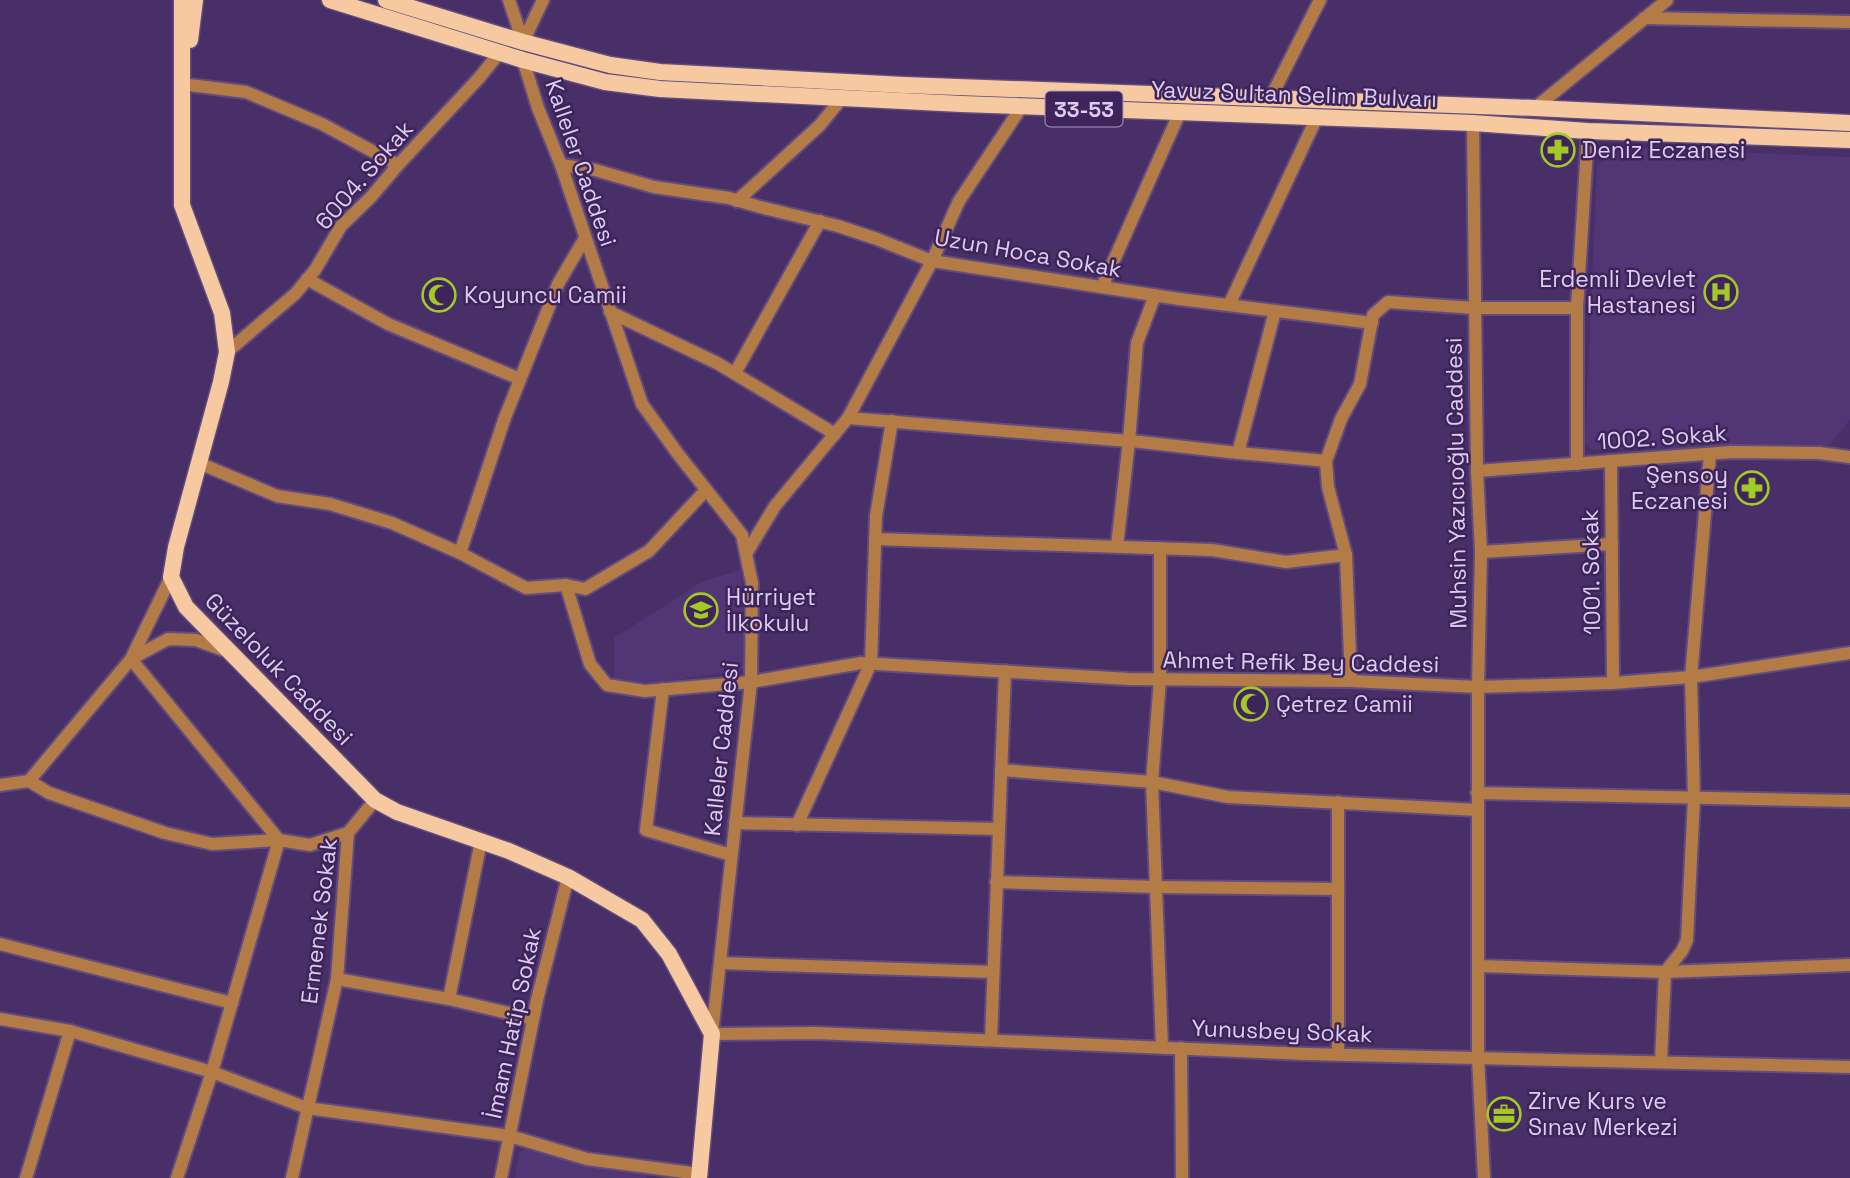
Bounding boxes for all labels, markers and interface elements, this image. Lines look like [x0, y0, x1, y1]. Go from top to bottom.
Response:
street label: Yavuz Sultan Selim Bulvarı [1151, 74, 1437, 114]
street label: Kalleler Caddesi [538, 76, 624, 250]
road number: 33-53 [1046, 92, 1122, 126]
street label: 6004. Sokak [308, 114, 420, 236]
pharmacy icon: Deniz Eczanesi [1539, 131, 1577, 169]
place label: Deniz Eczanesi [1582, 135, 1745, 165]
street label: Uzun Hoca Sokak [932, 222, 1124, 284]
place label: Erdemli Devlet Hastanesi [1539, 264, 1696, 320]
hospital icon: Erdemli Devlet Hastanesi [1702, 273, 1740, 311]
mosque icon: Koyuncu Camii [420, 276, 458, 314]
place label: Koyuncu Camii [464, 280, 627, 310]
street label: Muhsin Yazıcıoğlu Caddesi [1438, 337, 1474, 629]
street label: 1002. Sokak [1596, 418, 1728, 456]
place label: Şensoy Eczanesi [1631, 460, 1728, 516]
pharmacy icon: Şensoy Eczanesi [1733, 469, 1771, 507]
street label: 1001. Sokak [1575, 509, 1607, 635]
place label: Hürriyet İlkokulu [726, 582, 816, 638]
street label: Güzeloluk Caddesi [198, 586, 360, 752]
school or university icon: Hürriyet İlkokulu [682, 591, 720, 629]
street label: Ahmet Refik Bey Caddesi [1162, 645, 1440, 679]
street label: Kalleler Caddesi [697, 661, 745, 837]
mosque icon: Çetrez Camii [1232, 685, 1270, 723]
place label: Çetrez Camii [1276, 689, 1413, 719]
street label: Ermenek Sokak [294, 836, 344, 1006]
street label: İmam Hatip Sokak [478, 925, 548, 1121]
street label: Yunusbey Sokak [1191, 1013, 1373, 1049]
place label: Zirve Kurs ve Sınav Merkezi [1528, 1086, 1678, 1142]
office icon: Zirve Kurs ve Sınav Merkezi [1485, 1095, 1523, 1133]

